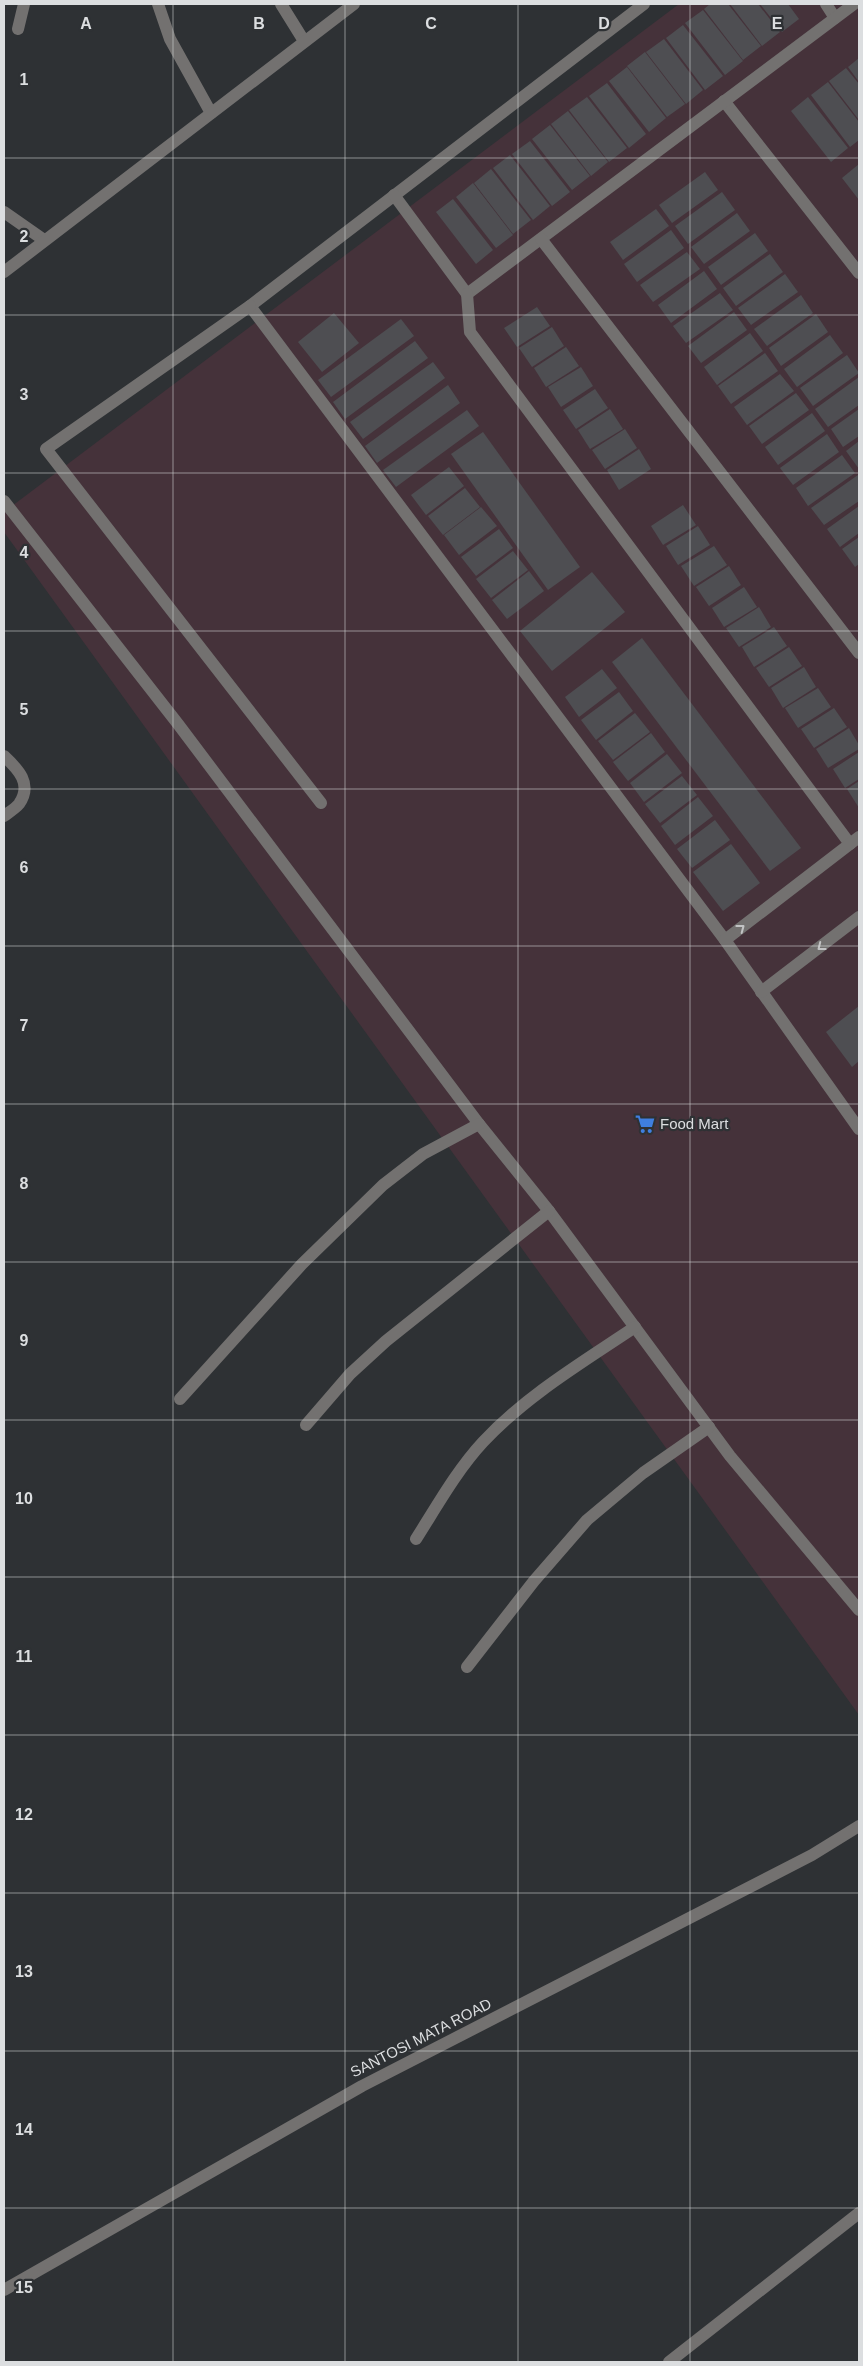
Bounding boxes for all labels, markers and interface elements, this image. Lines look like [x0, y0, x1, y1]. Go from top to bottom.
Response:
text: A [80, 15, 92, 32]
text: B [253, 15, 265, 32]
text: C [425, 15, 437, 32]
text: D [598, 15, 610, 32]
text: E [772, 15, 783, 32]
text: 1 [20, 71, 29, 88]
text: 2 [20, 228, 29, 245]
text: 3 [20, 386, 29, 403]
text: 4 [20, 544, 29, 561]
text: 5 [20, 701, 29, 718]
text: 6 [20, 859, 29, 876]
one-way arrow [735, 925, 744, 933]
one-way arrow [818, 941, 827, 949]
text: 7 [20, 1017, 29, 1034]
supermarket icon: Food Mart [634, 1113, 656, 1135]
place label: Food Mart [660, 1115, 729, 1132]
text: 8 [20, 1175, 29, 1192]
text: 9 [20, 1332, 29, 1349]
text: 10 [15, 1490, 33, 1507]
text: 11 [16, 1648, 33, 1665]
text: 12 [15, 1806, 33, 1823]
text: 13 [15, 1963, 33, 1980]
street label: SANTOSI MATA ROAD [347, 1995, 494, 2081]
text: 14 [15, 2121, 33, 2138]
text: 15 [15, 2279, 33, 2296]

